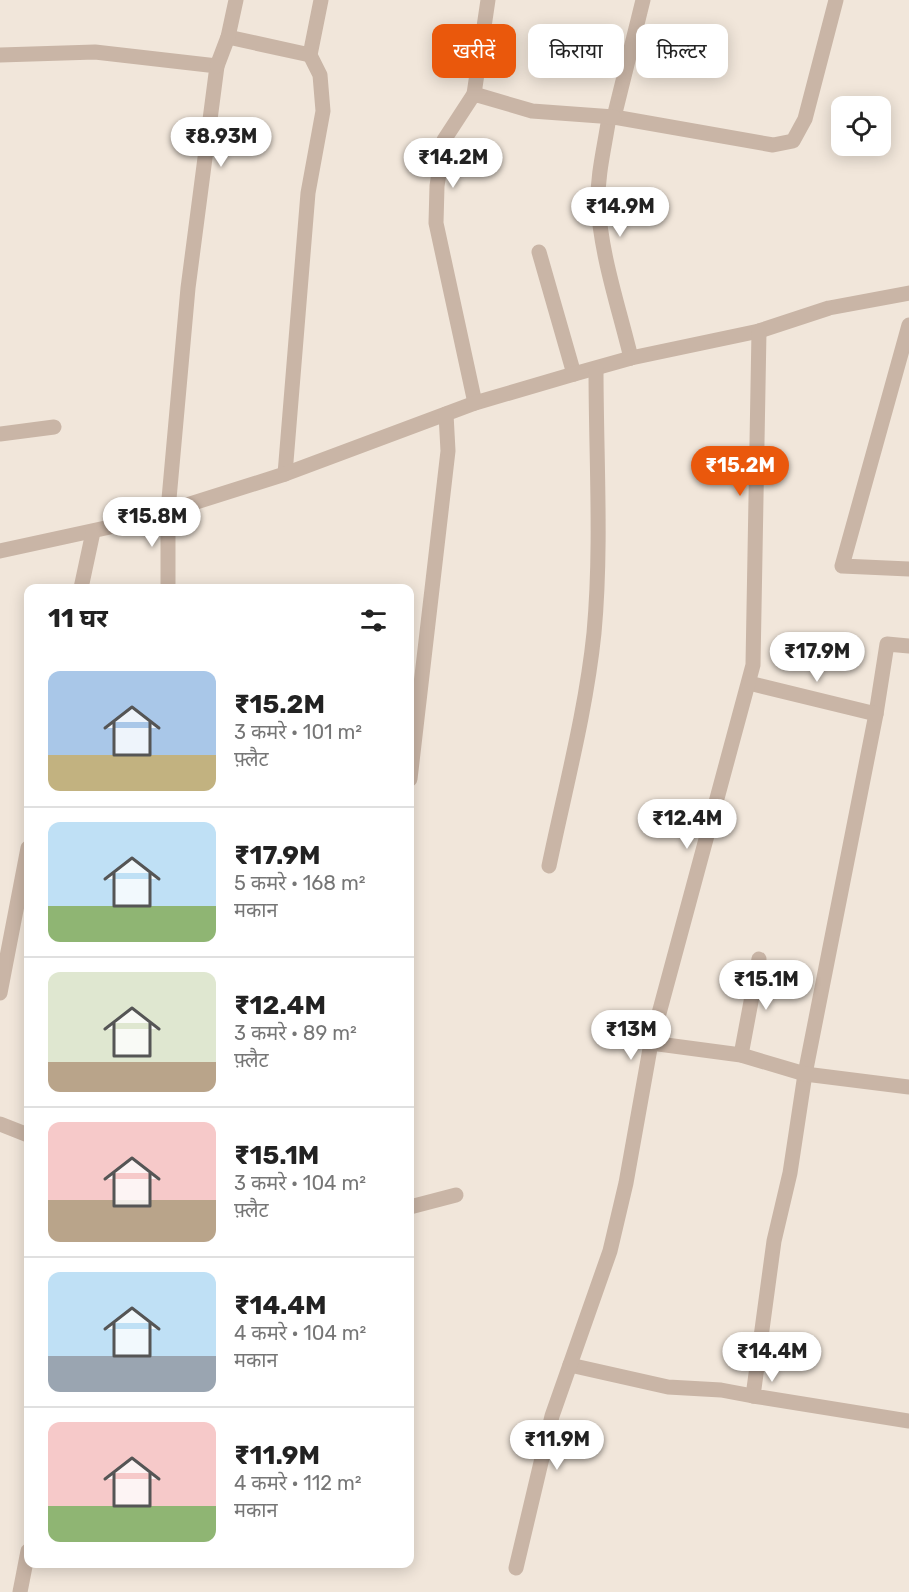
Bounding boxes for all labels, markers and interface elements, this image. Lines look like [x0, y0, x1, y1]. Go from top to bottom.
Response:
chip: खरीदें [432, 24, 516, 78]
chip: किराया [528, 24, 624, 78]
chip: फ़िल्टर [636, 24, 728, 78]
map controls [831, 96, 891, 156]
button: locate [831, 96, 891, 156]
pin: ₹8.93M [172, 117, 270, 168]
text: ₹8.93M [185, 124, 257, 148]
pin: ₹14.2M [404, 138, 502, 189]
text: ₹14.2M [418, 145, 488, 169]
pin: ₹14.9M [571, 187, 669, 238]
text: ₹14.9M [585, 194, 655, 218]
pin: ₹15.2M [691, 446, 789, 497]
text: ₹15.2M [705, 453, 775, 477]
pin: ₹15.8M [103, 497, 201, 548]
text: ₹15.8M [117, 504, 187, 528]
text: 11 घर [48, 603, 108, 634]
icon: filters [357, 604, 390, 637]
pin: ₹17.9M [768, 632, 866, 683]
text: ₹17.9M [784, 639, 850, 663]
text: ₹15.2M [234, 689, 325, 720]
icon: home [96, 695, 168, 767]
text: 3 कमरे · 101 m² [234, 720, 362, 744]
text: फ़्लैट [234, 747, 269, 771]
pin: ₹12.4M [638, 799, 736, 850]
text: ₹12.4M [652, 806, 722, 830]
text: ₹17.9M [234, 840, 320, 871]
icon: home [96, 846, 168, 918]
text: 5 कमरे · 168 m² [234, 871, 366, 895]
text: मकान [234, 898, 278, 922]
pin: ₹15.1M [717, 960, 815, 1011]
text: ₹15.1M [733, 967, 799, 991]
text: ₹12.4M [234, 990, 326, 1021]
icon: home [96, 996, 168, 1068]
pin: ₹13M [595, 1010, 667, 1061]
text: ₹13M [605, 1017, 657, 1041]
text: 3 कमरे · 89 m² [234, 1021, 357, 1045]
text: फ़्लैट [234, 1048, 269, 1072]
text: ₹15.1M [234, 1140, 319, 1171]
icon: home [96, 1146, 168, 1218]
text: 3 कमरे · 104 m² [234, 1171, 366, 1195]
text: फ़्लैट [234, 1198, 269, 1222]
text: ₹14.4M [234, 1290, 327, 1321]
icon: home [96, 1296, 168, 1368]
text: 4 कमरे · 104 m² [234, 1321, 366, 1345]
pin: ₹14.4M [723, 1332, 821, 1383]
text: ₹14.4M [736, 1339, 808, 1363]
text: मकान [234, 1348, 278, 1372]
pin: ₹11.9M [508, 1420, 606, 1471]
text: ₹11.9M [524, 1427, 590, 1451]
text: ₹11.9M [234, 1440, 320, 1471]
icon: home [96, 1446, 168, 1518]
text: 4 कमरे · 112 m² [234, 1471, 362, 1495]
text: मकान [234, 1498, 278, 1522]

